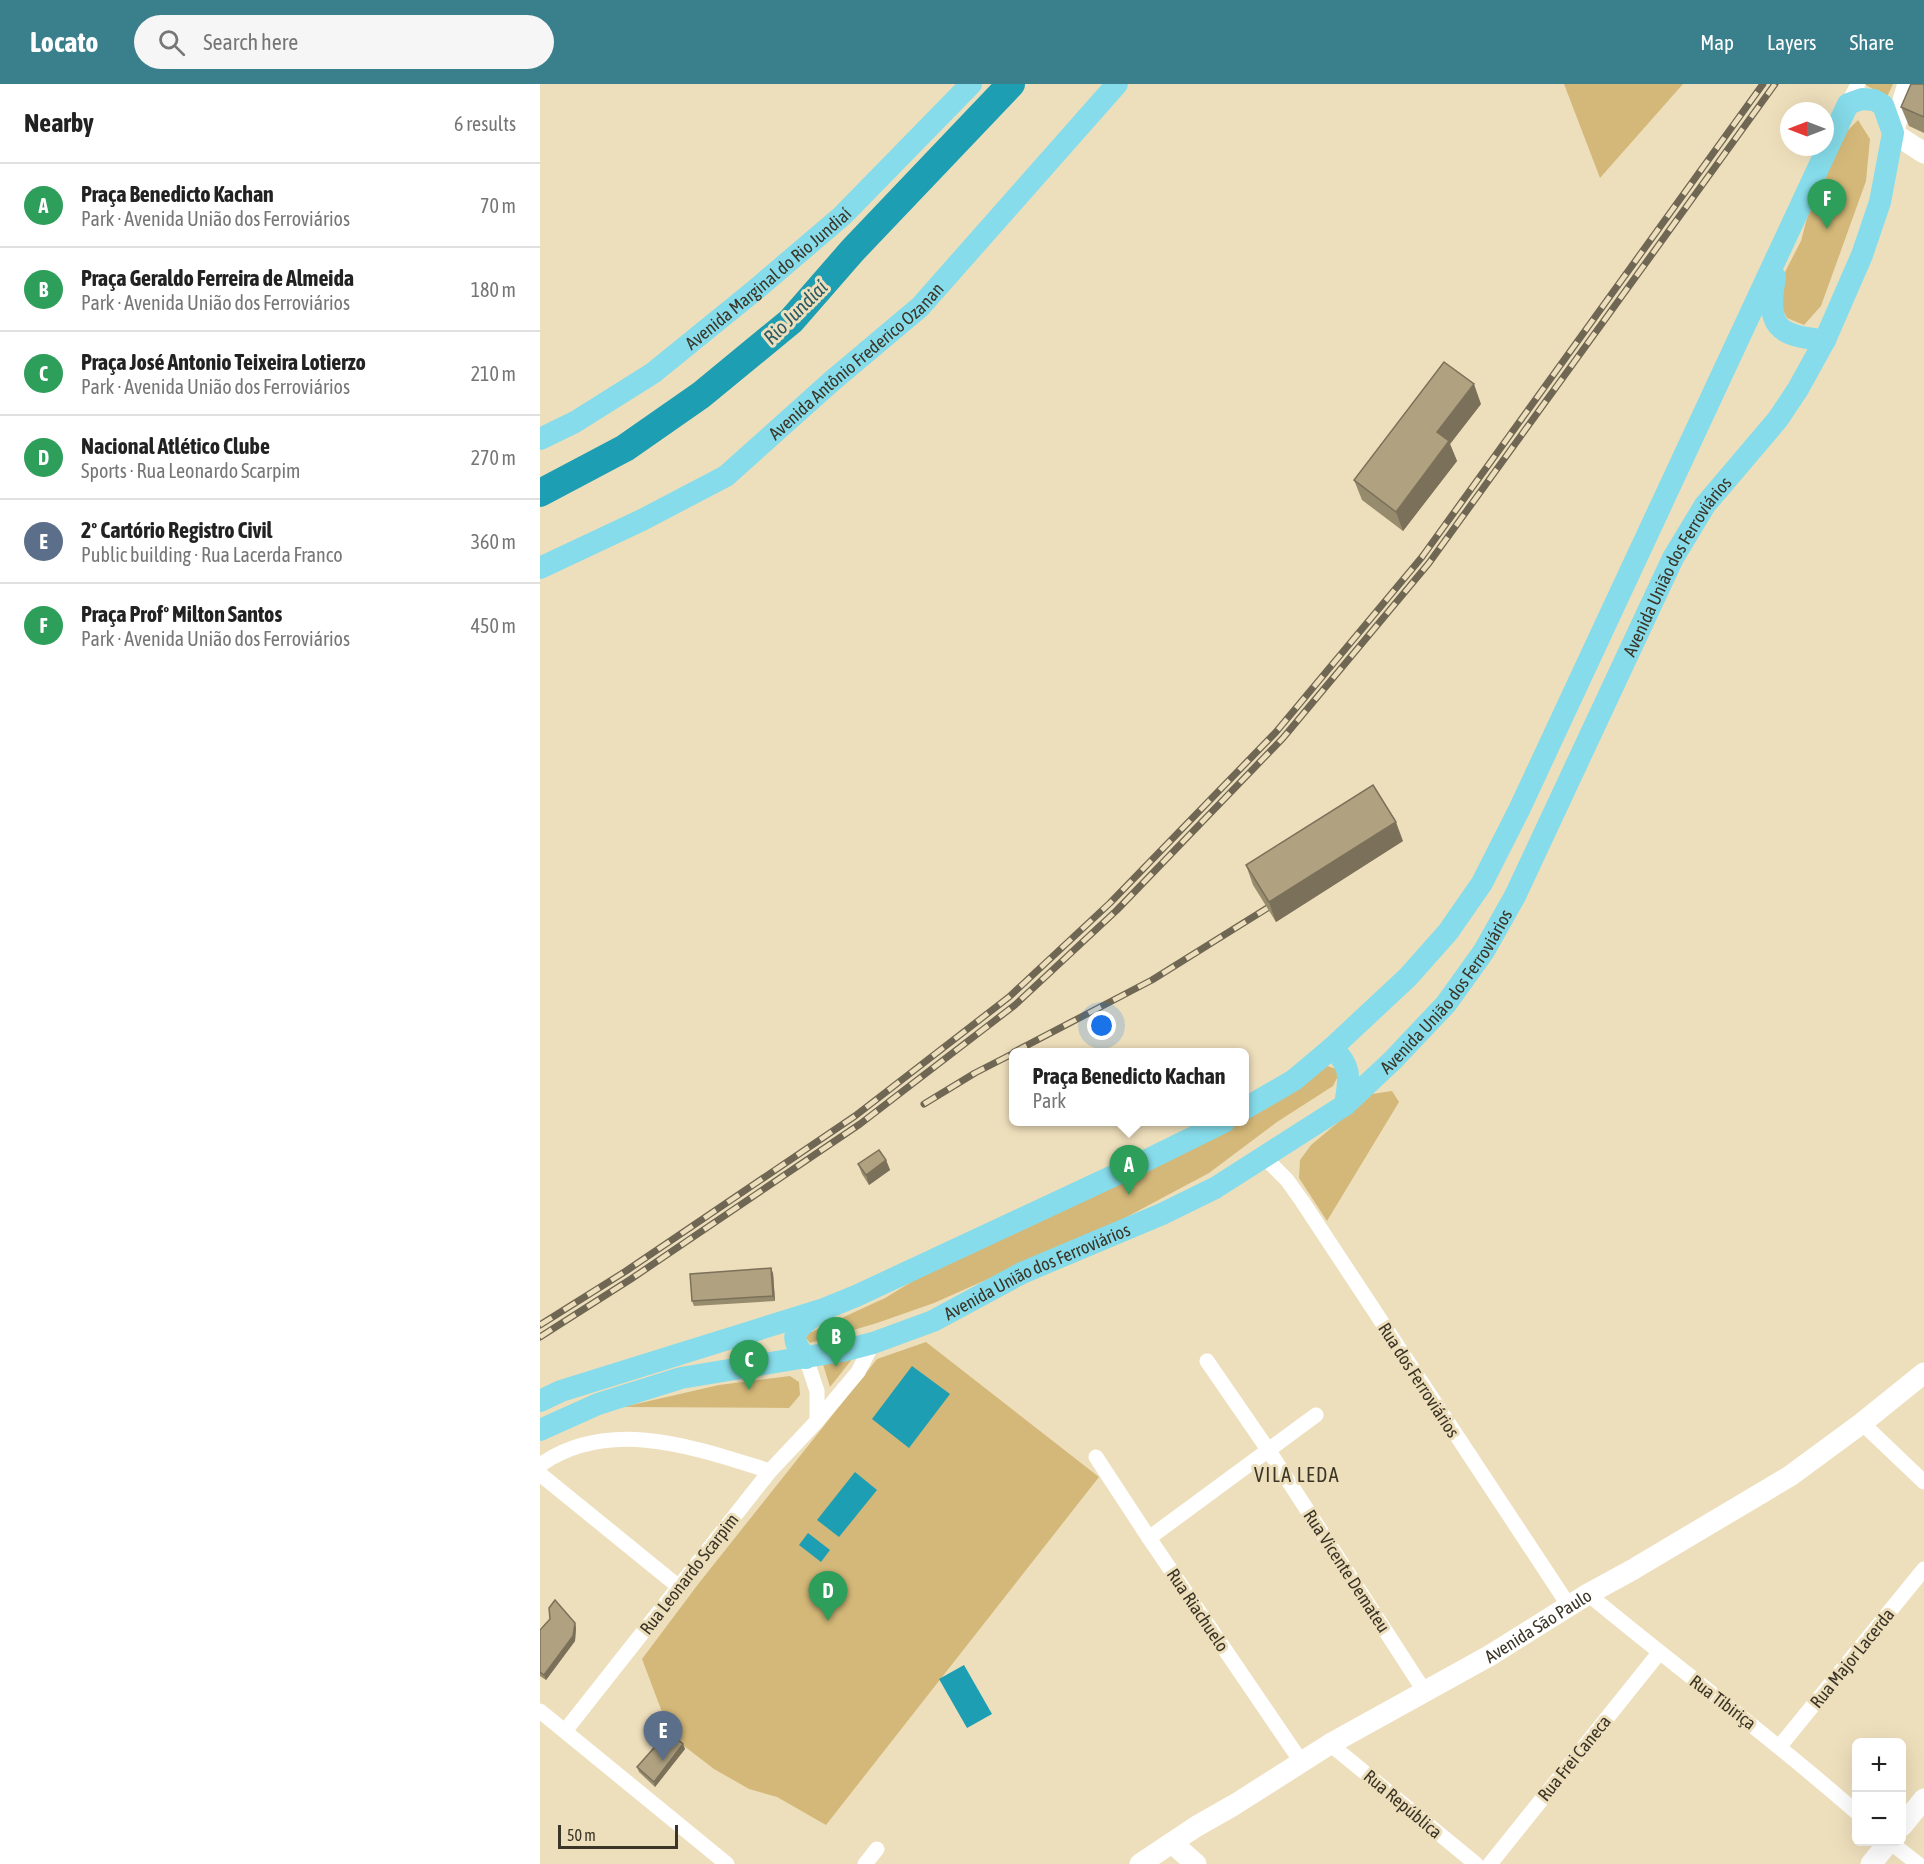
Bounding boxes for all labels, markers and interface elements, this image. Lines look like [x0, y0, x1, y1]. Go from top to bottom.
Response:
search box [134, 15, 554, 69]
text: Locato [30, 26, 98, 58]
icon: search [155, 26, 188, 59]
text: Search here [203, 29, 298, 55]
text: Map [1700, 30, 1734, 54]
text: Layers [1767, 30, 1817, 54]
text: Share [1850, 30, 1894, 54]
north arrow [1780, 102, 1834, 156]
text: Nearby [24, 108, 94, 138]
text: 6 results [454, 112, 516, 135]
pin: F [1808, 180, 1846, 229]
text: Praça Benedicto Kachan [81, 181, 274, 207]
text: A [39, 194, 48, 217]
text: 70 m [480, 194, 516, 217]
street label: Avenida Marginal do Rio Jundiaí [681, 201, 855, 353]
text: Park · Avenida União dos Ferroviários [81, 207, 350, 230]
text: Praça Geraldo Ferreira de Almeida [81, 265, 354, 291]
water label: Rio Jundiaí [758, 275, 832, 349]
text: B [39, 278, 48, 301]
text: 180 m [471, 278, 516, 301]
street label: Avenida Antônio Frederico Ozanan [764, 278, 947, 444]
text: Park · Avenida União dos Ferroviários [81, 291, 350, 314]
text: Praça José Antonio Teixeira Lotierzo [81, 349, 366, 375]
text: C [39, 362, 48, 385]
text: 210 m [471, 362, 516, 385]
text: Park · Avenida União dos Ferroviários [81, 375, 350, 398]
text: Nacional Atlético Clube [81, 433, 270, 459]
text: D [38, 446, 49, 469]
text: 270 m [471, 446, 516, 469]
text: Sports · Rua Leonardo Scarpim [81, 459, 300, 482]
street label: Avenida União dos Ferroviários [1618, 472, 1735, 659]
text: 2º Cartório Registro Civil [81, 517, 272, 543]
text: E [39, 530, 48, 553]
text: 360 m [471, 530, 516, 553]
text: Public building · Rua Lacerda Franco [81, 543, 343, 566]
text: Praça Profº Milton Santos [81, 601, 282, 627]
text: F [39, 614, 48, 637]
text: 450 m [471, 614, 516, 637]
text: Park · Avenida União dos Ferroviários [81, 627, 350, 650]
street label: Avenida União dos Ferroviários [1375, 905, 1516, 1078]
your location [1087, 1011, 1116, 1040]
popup [1009, 1048, 1249, 1126]
text: Praça Benedicto Kachan [1033, 1063, 1225, 1089]
text: Park [1033, 1089, 1066, 1112]
pin: A [1110, 1146, 1148, 1195]
street label: Avenida União dos Ferroviários [940, 1218, 1133, 1324]
pin: B [816, 1318, 856, 1367]
street label: Rua dos Ferroviários [1374, 1319, 1464, 1441]
pin: C [730, 1340, 768, 1390]
district label: VILA LEDA [1254, 1463, 1340, 1486]
street label: Rua Vicente Demateu [1299, 1506, 1395, 1636]
street label: Rua Leonardo Scarpim [635, 1509, 743, 1639]
street label: Rua Riachuelo [1163, 1565, 1233, 1655]
pin: D [808, 1572, 848, 1621]
street label: Avenida São Paulo [1480, 1584, 1595, 1667]
street label: Rua Major Lacerda [1806, 1604, 1898, 1712]
street label: Rua Tibiriça [1686, 1670, 1760, 1734]
street label: Rua Frei Caneca [1533, 1711, 1615, 1805]
pin: E [644, 1712, 682, 1761]
map controls [1852, 1738, 1906, 1846]
button: + [1852, 1738, 1906, 1792]
street label: Rua República [1360, 1765, 1446, 1843]
button: − [1852, 1792, 1906, 1846]
scale bar [558, 1822, 678, 1850]
text: 50 m [567, 1826, 596, 1844]

